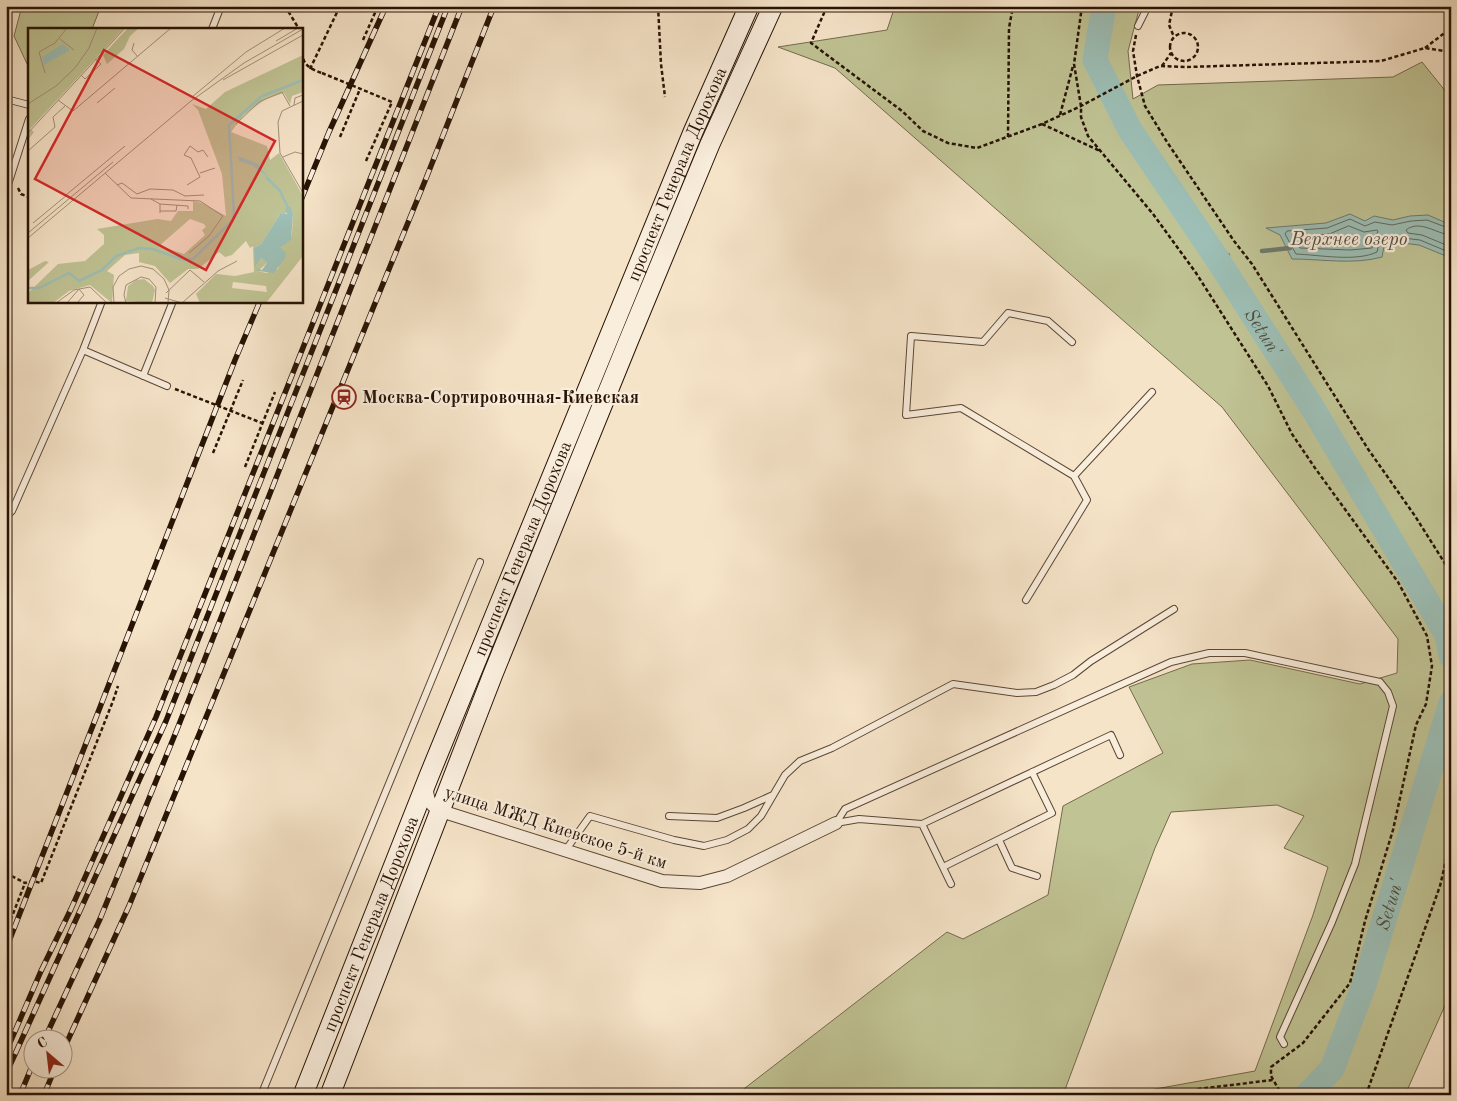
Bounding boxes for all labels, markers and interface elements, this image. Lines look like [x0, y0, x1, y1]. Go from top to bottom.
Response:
inset map [28, 28, 302, 302]
street label: проспект Генерала Дорохова [625, 65, 731, 284]
water label: Верхнее озеро [1289, 231, 1408, 250]
water label: Setun' [1240, 306, 1284, 361]
station icon: Москва-Сортировочная-Киевская [331, 384, 357, 410]
place label: Москва-Сортировочная-Киевская [362, 389, 639, 407]
street label: проспект Генерала Дорохова [471, 439, 575, 659]
street label: улица МЖД Киевское 5-й км [442, 783, 669, 872]
street label: проспект Генерала Дорохова [321, 814, 422, 1035]
water label: Setun' [1374, 876, 1408, 933]
north arrow [22, 1028, 72, 1078]
text: С [35, 1035, 50, 1052]

